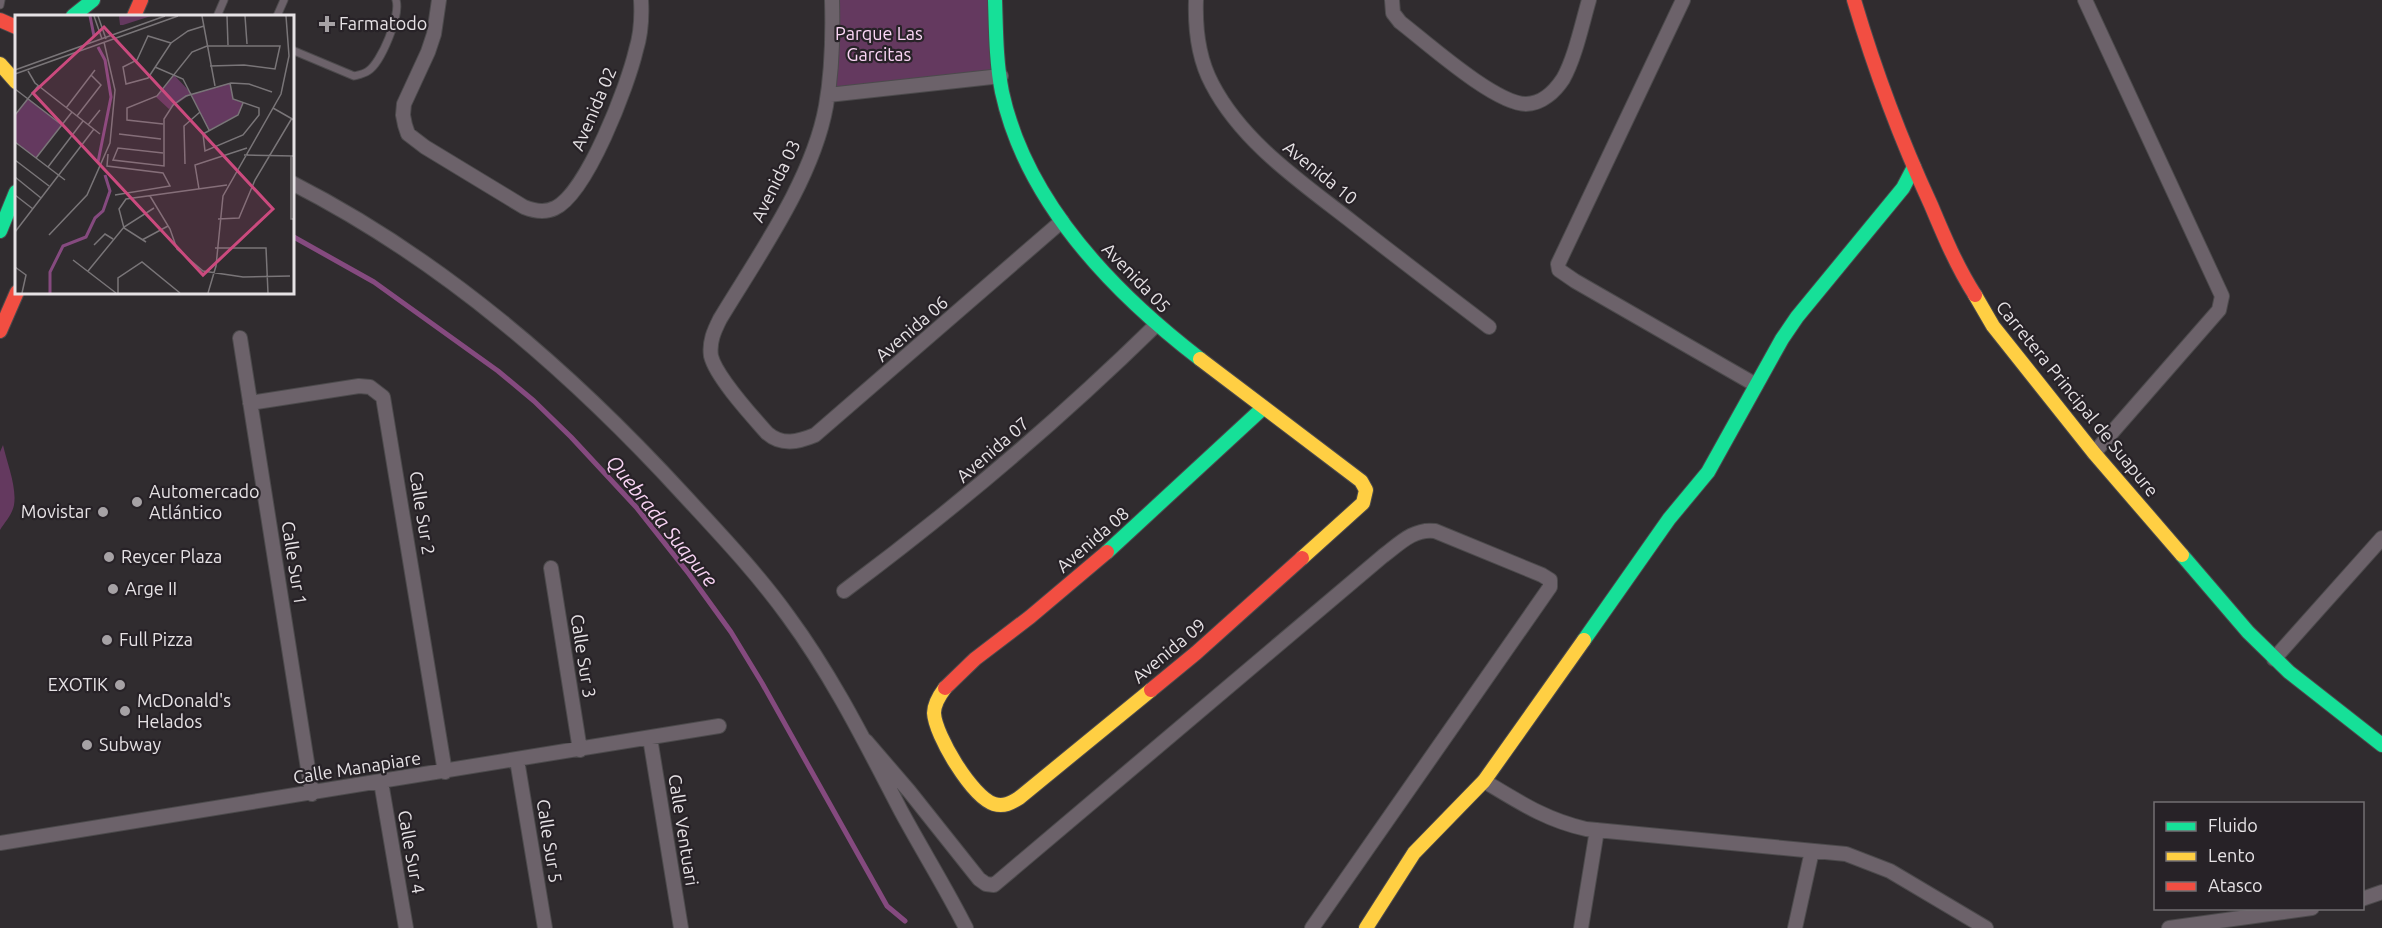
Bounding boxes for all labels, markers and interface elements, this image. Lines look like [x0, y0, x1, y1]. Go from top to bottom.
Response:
place label: Farmatodo [339, 13, 427, 33]
inset map [15, 15, 294, 294]
marker: Farmatodo [320, 17, 334, 31]
park label: Parque Las Garcitas [835, 23, 923, 64]
street label: Avenida 02 [566, 64, 620, 153]
street label: Avenida 03 [747, 136, 804, 225]
street label: Avenida 10 [1280, 136, 1362, 208]
street label: Avenida 05 [1099, 238, 1175, 316]
street label: Avenida 06 [871, 291, 951, 365]
street label: Carretera Principal de Suapure [1993, 297, 2163, 500]
street label: Avenida 07 [952, 412, 1032, 486]
water label: Quebrada Suapure [601, 450, 723, 592]
street label: Calle Sur 2 [406, 469, 439, 556]
place label: Automercado Atlántico [149, 481, 259, 522]
marker: Automercado Atlántico [130, 495, 144, 509]
place label: Movistar [21, 501, 91, 521]
street label: Avenida 08 [1052, 502, 1132, 576]
marker: Movistar [96, 505, 110, 519]
street label: Calle Sur 1 [278, 519, 311, 606]
place label: Reycer Plaza [121, 546, 222, 566]
marker: Reycer Plaza [102, 550, 116, 564]
place label: Arge II [125, 578, 177, 598]
marker: Arge II [106, 582, 120, 596]
street label: Calle Sur 3 [567, 612, 600, 699]
street label: Avenida 09 [1128, 614, 1209, 687]
place label: Full Pizza [119, 629, 193, 649]
marker: Full Pizza [100, 633, 114, 647]
place label: EXOTIK [48, 674, 108, 694]
marker: EXOTIK [113, 678, 127, 692]
place label: McDonald's Helados [137, 690, 231, 731]
marker: McDonald's Helados [118, 704, 132, 718]
place label: Subway [99, 734, 161, 754]
marker: Subway [80, 738, 94, 752]
street label: Calle Manapiare [292, 747, 422, 787]
street label: Calle Ventuari [665, 773, 703, 887]
street label: Calle Sur 5 [533, 797, 566, 884]
legend [2154, 802, 2364, 910]
street label: Calle Sur 4 [395, 808, 429, 895]
text: Fluido [2208, 815, 2258, 835]
text: Lento [2208, 845, 2255, 865]
text: Atasco [2208, 875, 2263, 895]

